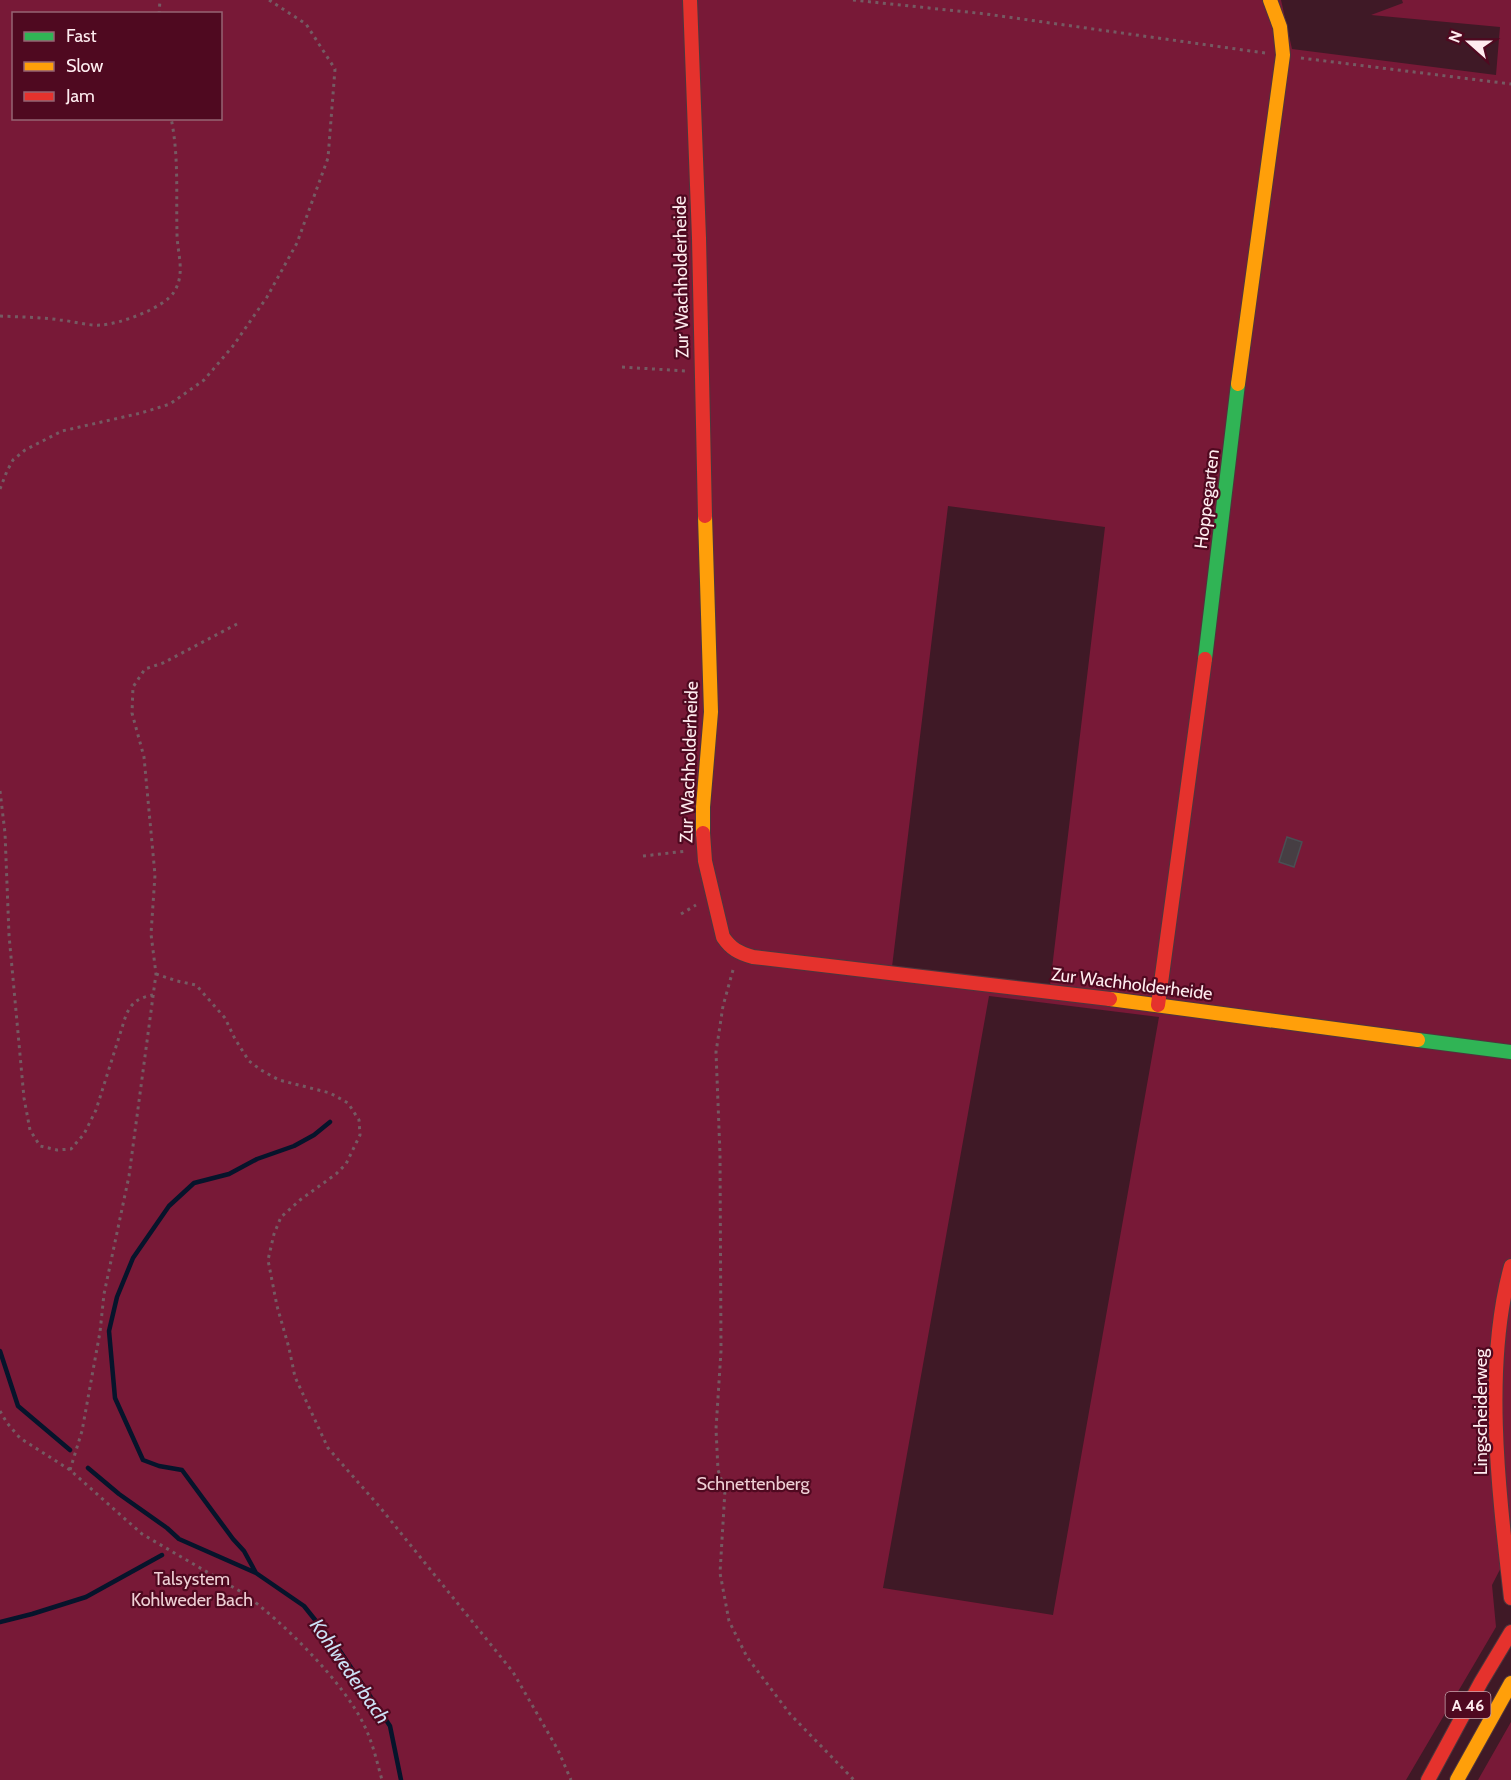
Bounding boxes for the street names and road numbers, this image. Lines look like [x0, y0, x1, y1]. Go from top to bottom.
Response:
street label: Zur Wachholderheide [669, 196, 693, 358]
street label: Hoppegarten [1190, 448, 1224, 550]
street label: Zur Wachholderheide [675, 681, 703, 843]
street label: Zur Wachholderheide [1050, 963, 1214, 1005]
street label: Lingscheiderweg [1470, 1348, 1492, 1475]
road number: A 46 [1446, 1692, 1490, 1718]

